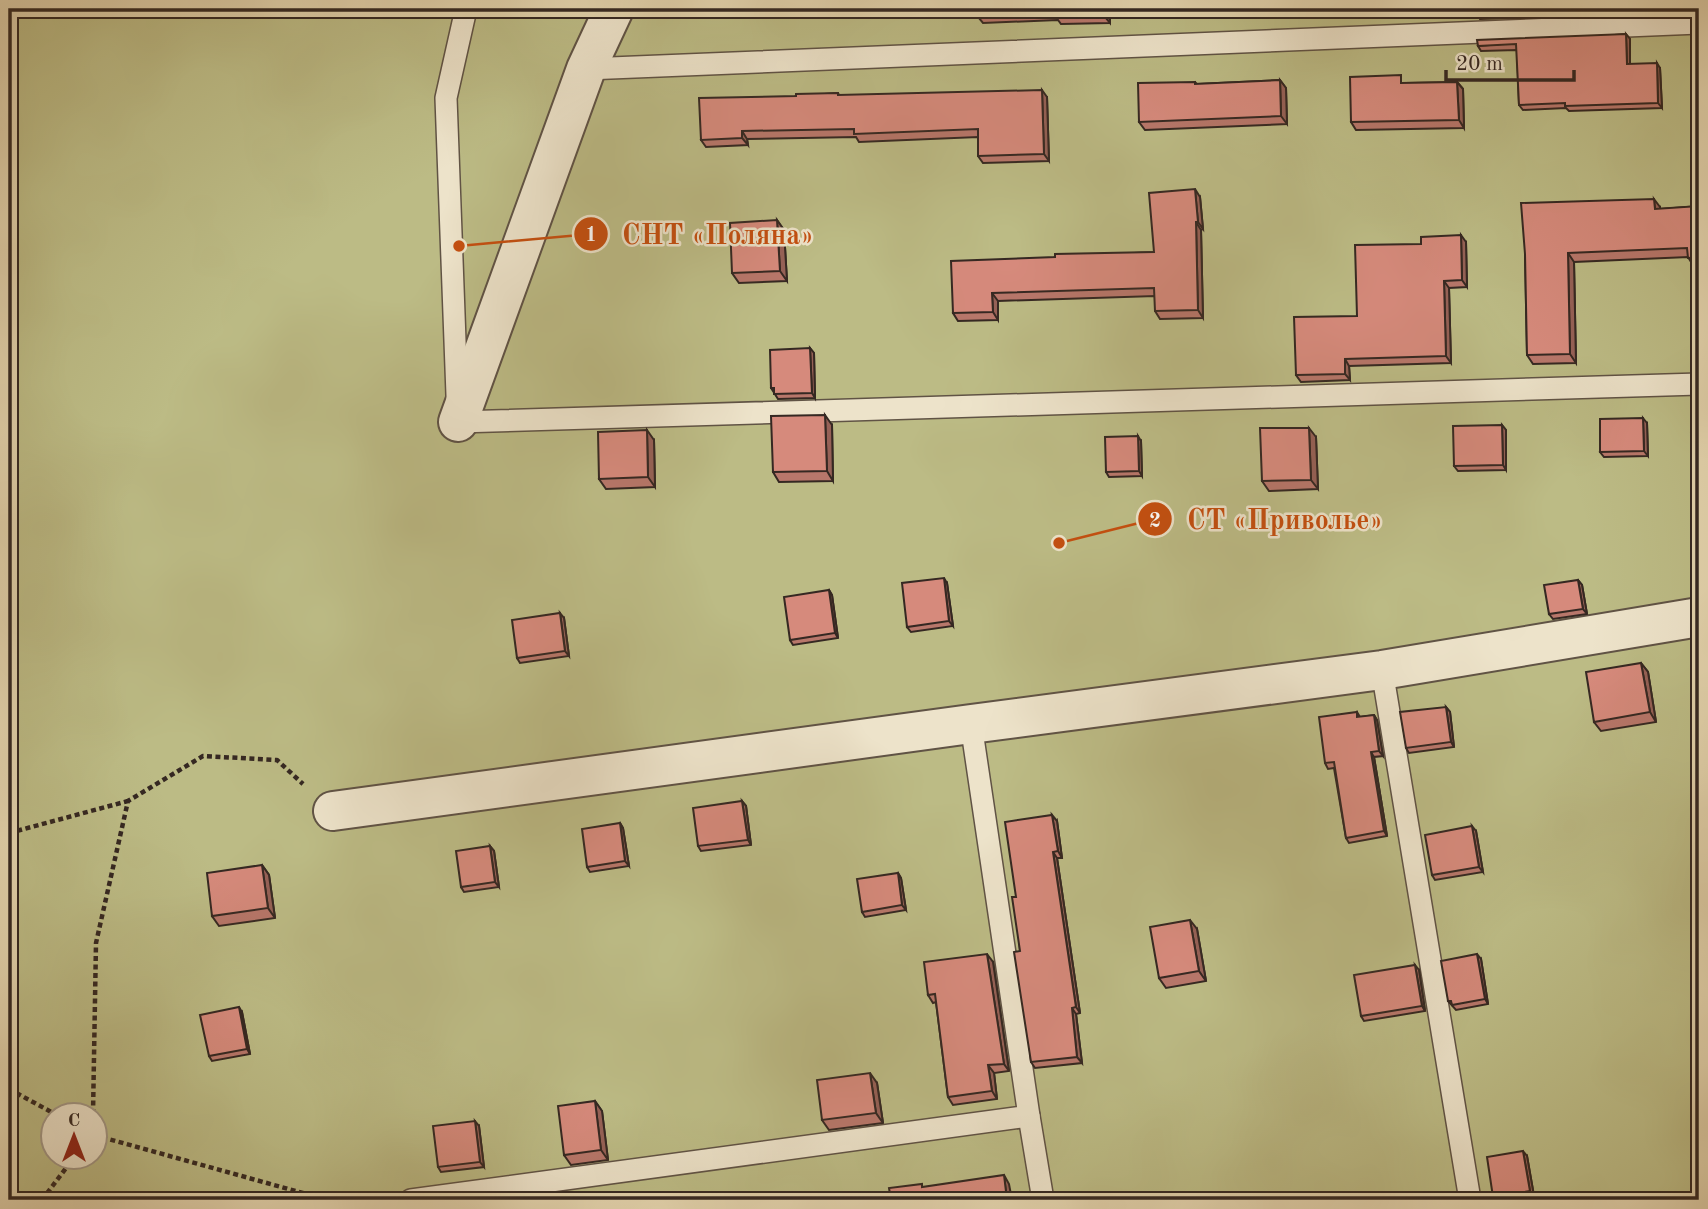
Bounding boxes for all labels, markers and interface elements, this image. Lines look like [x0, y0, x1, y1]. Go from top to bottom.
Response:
scale bar [1446, 38, 1573, 82]
text: 20 m [1456, 54, 1503, 75]
callout: СНТ «Поляна» [573, 209, 828, 258]
text: СНТ «Поляна» [622, 222, 814, 251]
text: 1 [585, 225, 597, 246]
callout: СТ «Приволье» [1138, 495, 1397, 544]
text: СТ «Приволье» [1187, 507, 1383, 536]
text: 2 [1149, 511, 1161, 532]
north arrow [38, 1100, 108, 1170]
text: С [68, 1112, 80, 1131]

